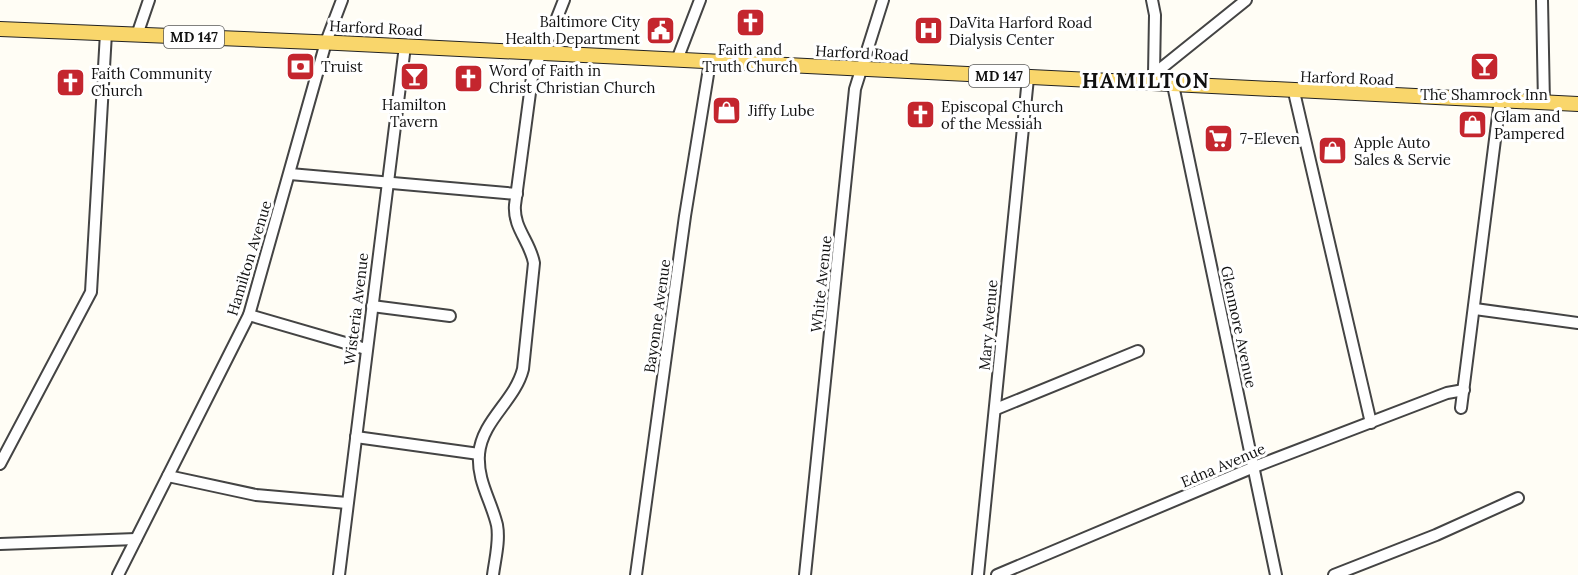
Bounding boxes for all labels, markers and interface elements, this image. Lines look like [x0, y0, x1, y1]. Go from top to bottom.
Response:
church icon: Faith and Truth Church [734, 6, 766, 38]
place label: Baltimore City Health Department [505, 12, 640, 48]
place label: DaVita Harford Road Dialysis Center [949, 13, 1092, 49]
public building icon: Baltimore City Health Department [645, 14, 677, 46]
hospital icon: DaVita Harford Road Dialysis Center [912, 15, 944, 47]
street label: Harford Road [329, 16, 423, 40]
road number: MD 147 [164, 26, 224, 48]
place label: Faith and Truth Church [702, 40, 798, 76]
street label: Harford Road [815, 41, 909, 65]
bank icon: Truist [284, 50, 316, 82]
bar icon: The Shamrock Inn [1468, 51, 1500, 83]
place label: Truist [321, 57, 363, 76]
bar icon: Hamilton Tavern [398, 61, 430, 93]
place label: Word of Faith in Christ Christian Church [489, 61, 656, 97]
church icon: Word of Faith in Christ Christian Church [452, 63, 484, 95]
place label: Faith Community Church [91, 64, 212, 100]
road number: MD 147 [969, 65, 1029, 87]
church icon: Faith Community Church [54, 66, 86, 98]
district label: HAMILTON [1082, 67, 1210, 94]
street label: Harford Road [1300, 67, 1394, 89]
place label: The Shamrock Inn [1420, 85, 1548, 104]
shop icon: Jiffy Lube [711, 94, 743, 126]
place label: Hamilton Tavern [382, 95, 446, 131]
place label: Episcopal Church of the Messiah [941, 97, 1064, 133]
church icon: Episcopal Church of the Messiah [904, 99, 936, 131]
place label: Jiffy Lube [747, 101, 815, 120]
place label: Glam and Pampered [1494, 107, 1565, 143]
shop icon: Glam and Pampered [1457, 109, 1489, 141]
supermarket icon: 7-Eleven [1203, 122, 1235, 154]
place label: 7-Eleven [1240, 129, 1300, 148]
place label: Apple Auto Sales & Servie [1353, 133, 1451, 169]
shop icon: Apple Auto Sales & Servie [1317, 135, 1349, 167]
street label: Hamilton Avenue [222, 198, 276, 318]
street label: White Avenue [806, 235, 836, 333]
street label: Wisteria Avenue [340, 252, 372, 366]
street label: Bayonne Avenue [640, 258, 674, 374]
street label: Glenmore Avenue [1217, 264, 1261, 390]
street label: Mary Avenue [975, 279, 1001, 371]
street label: Edna Avenue [1178, 439, 1268, 491]

